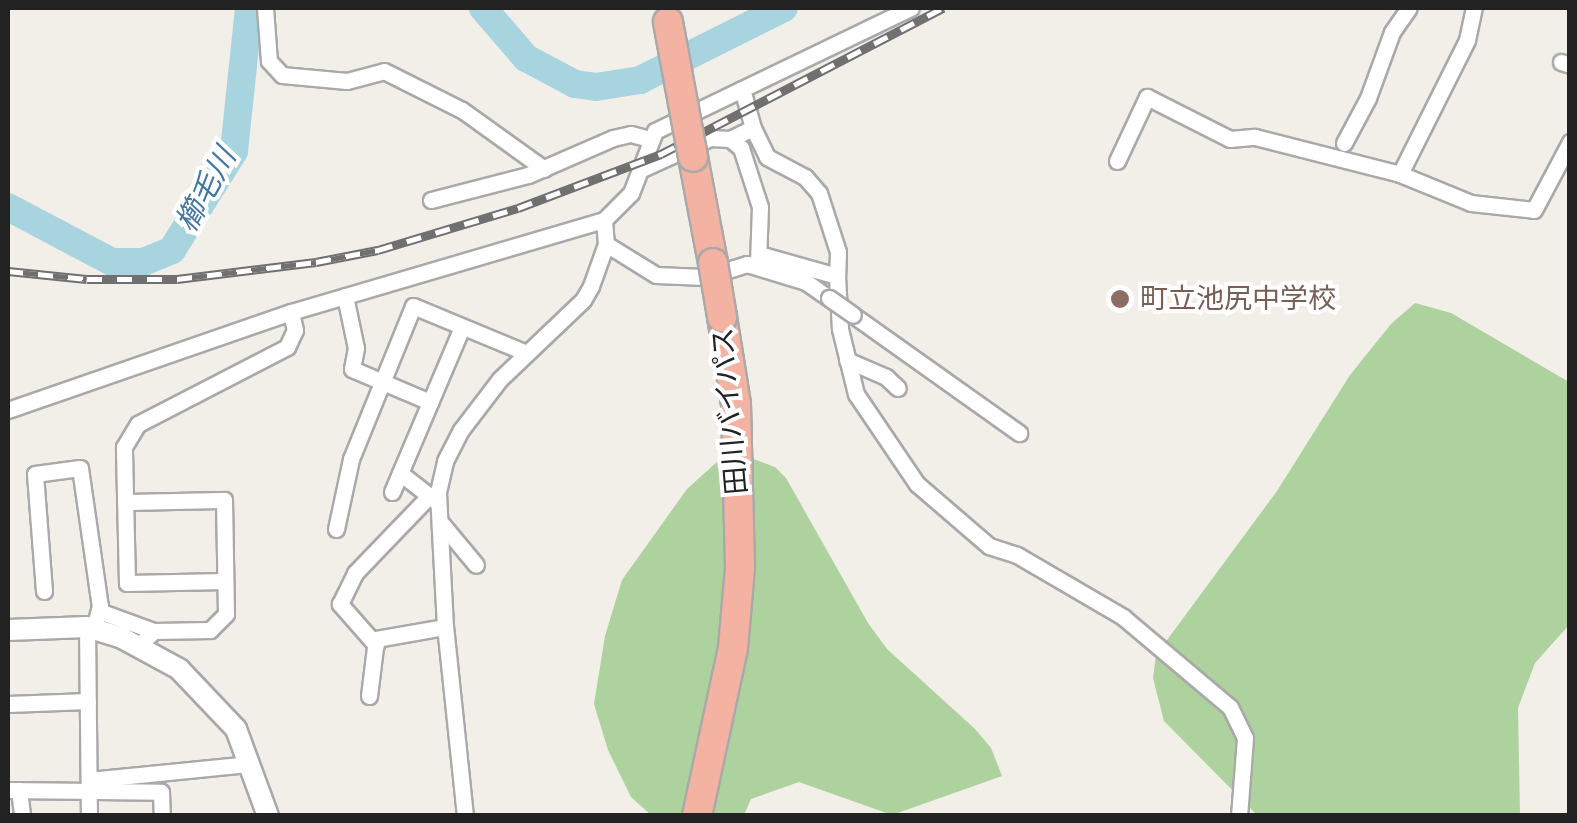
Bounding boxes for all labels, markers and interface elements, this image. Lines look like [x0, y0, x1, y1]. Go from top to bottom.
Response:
water label: 櫛毛川 [168, 142, 244, 238]
place label: 町立池尻中学校 [1140, 282, 1336, 316]
marker: 町立池尻中学校 [1109, 288, 1131, 310]
street label: 田川バイパス [706, 326, 754, 496]

